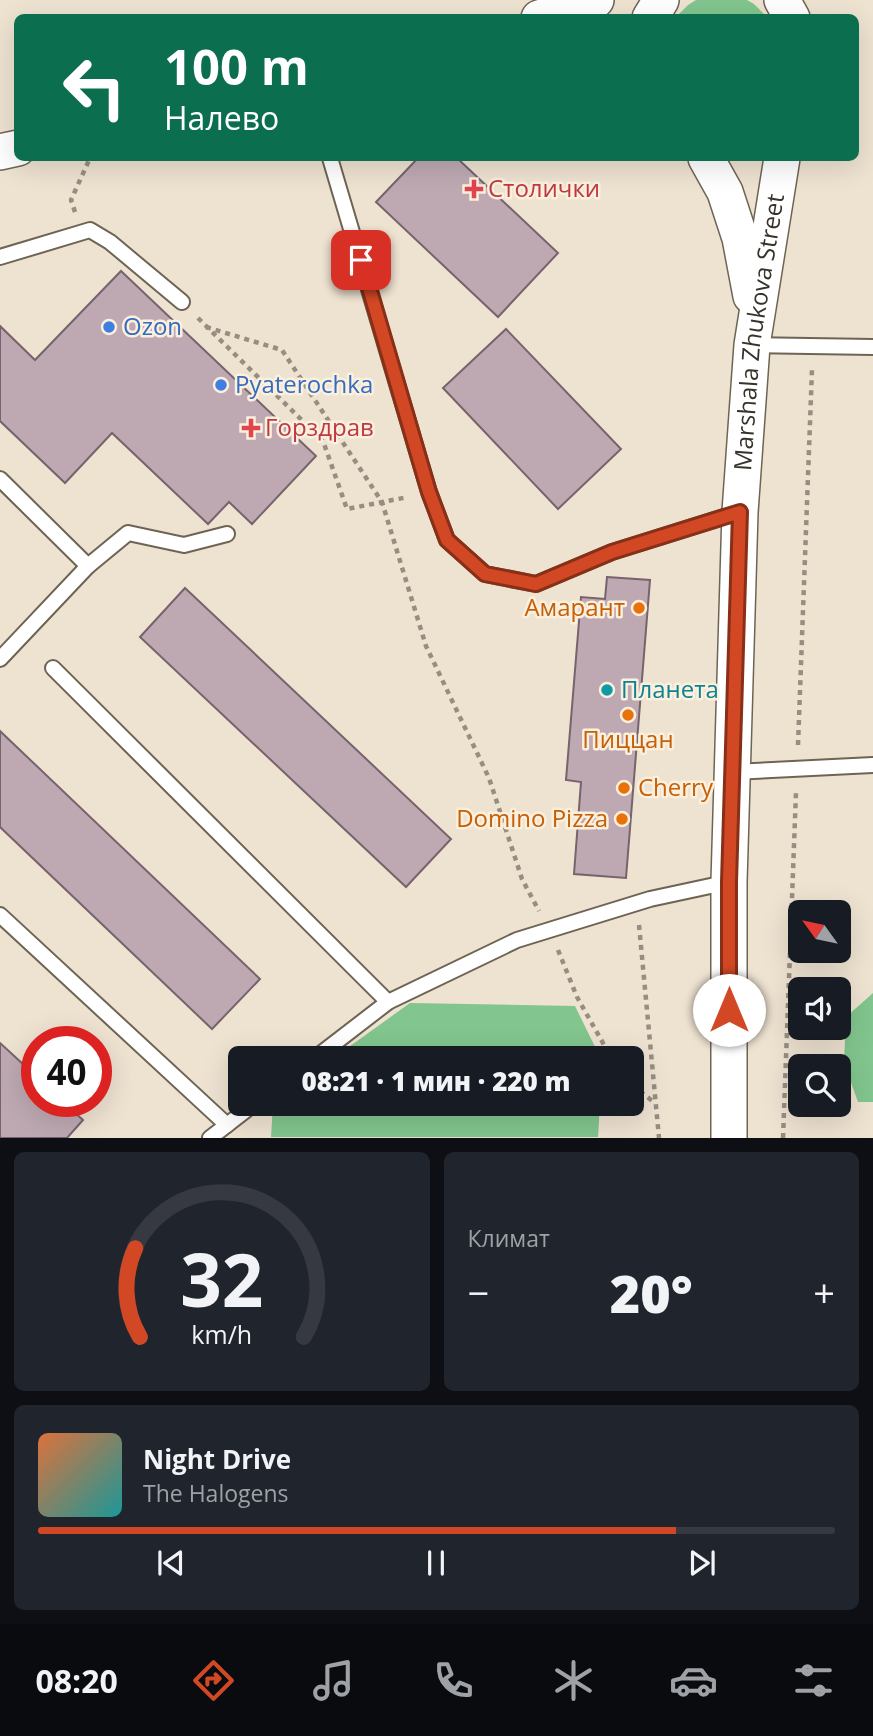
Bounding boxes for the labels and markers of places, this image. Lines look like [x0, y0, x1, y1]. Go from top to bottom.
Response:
place label: Столички [488, 171, 600, 204]
marker: Столички [466, 181, 482, 197]
pin [331, 230, 391, 290]
place label: Ozon [123, 309, 182, 342]
marker: Ozon [101, 319, 117, 335]
place label: Pyaterochka [235, 367, 373, 400]
marker: Pyaterochka [213, 377, 229, 393]
place label: Горздрав [265, 410, 374, 443]
marker: Горздрав [243, 420, 259, 436]
place label: Амарант [524, 590, 625, 623]
marker: Амарант [631, 600, 647, 616]
place label: Планета [621, 672, 719, 705]
marker: Планета [599, 682, 615, 698]
marker: Пиццан [620, 707, 636, 723]
place label: Пиццан [582, 722, 674, 755]
place label: Cherry [638, 770, 714, 803]
marker: Cherry [616, 780, 632, 796]
place label: Domino Pizza [456, 801, 608, 834]
marker: Domino Pizza [614, 811, 630, 827]

